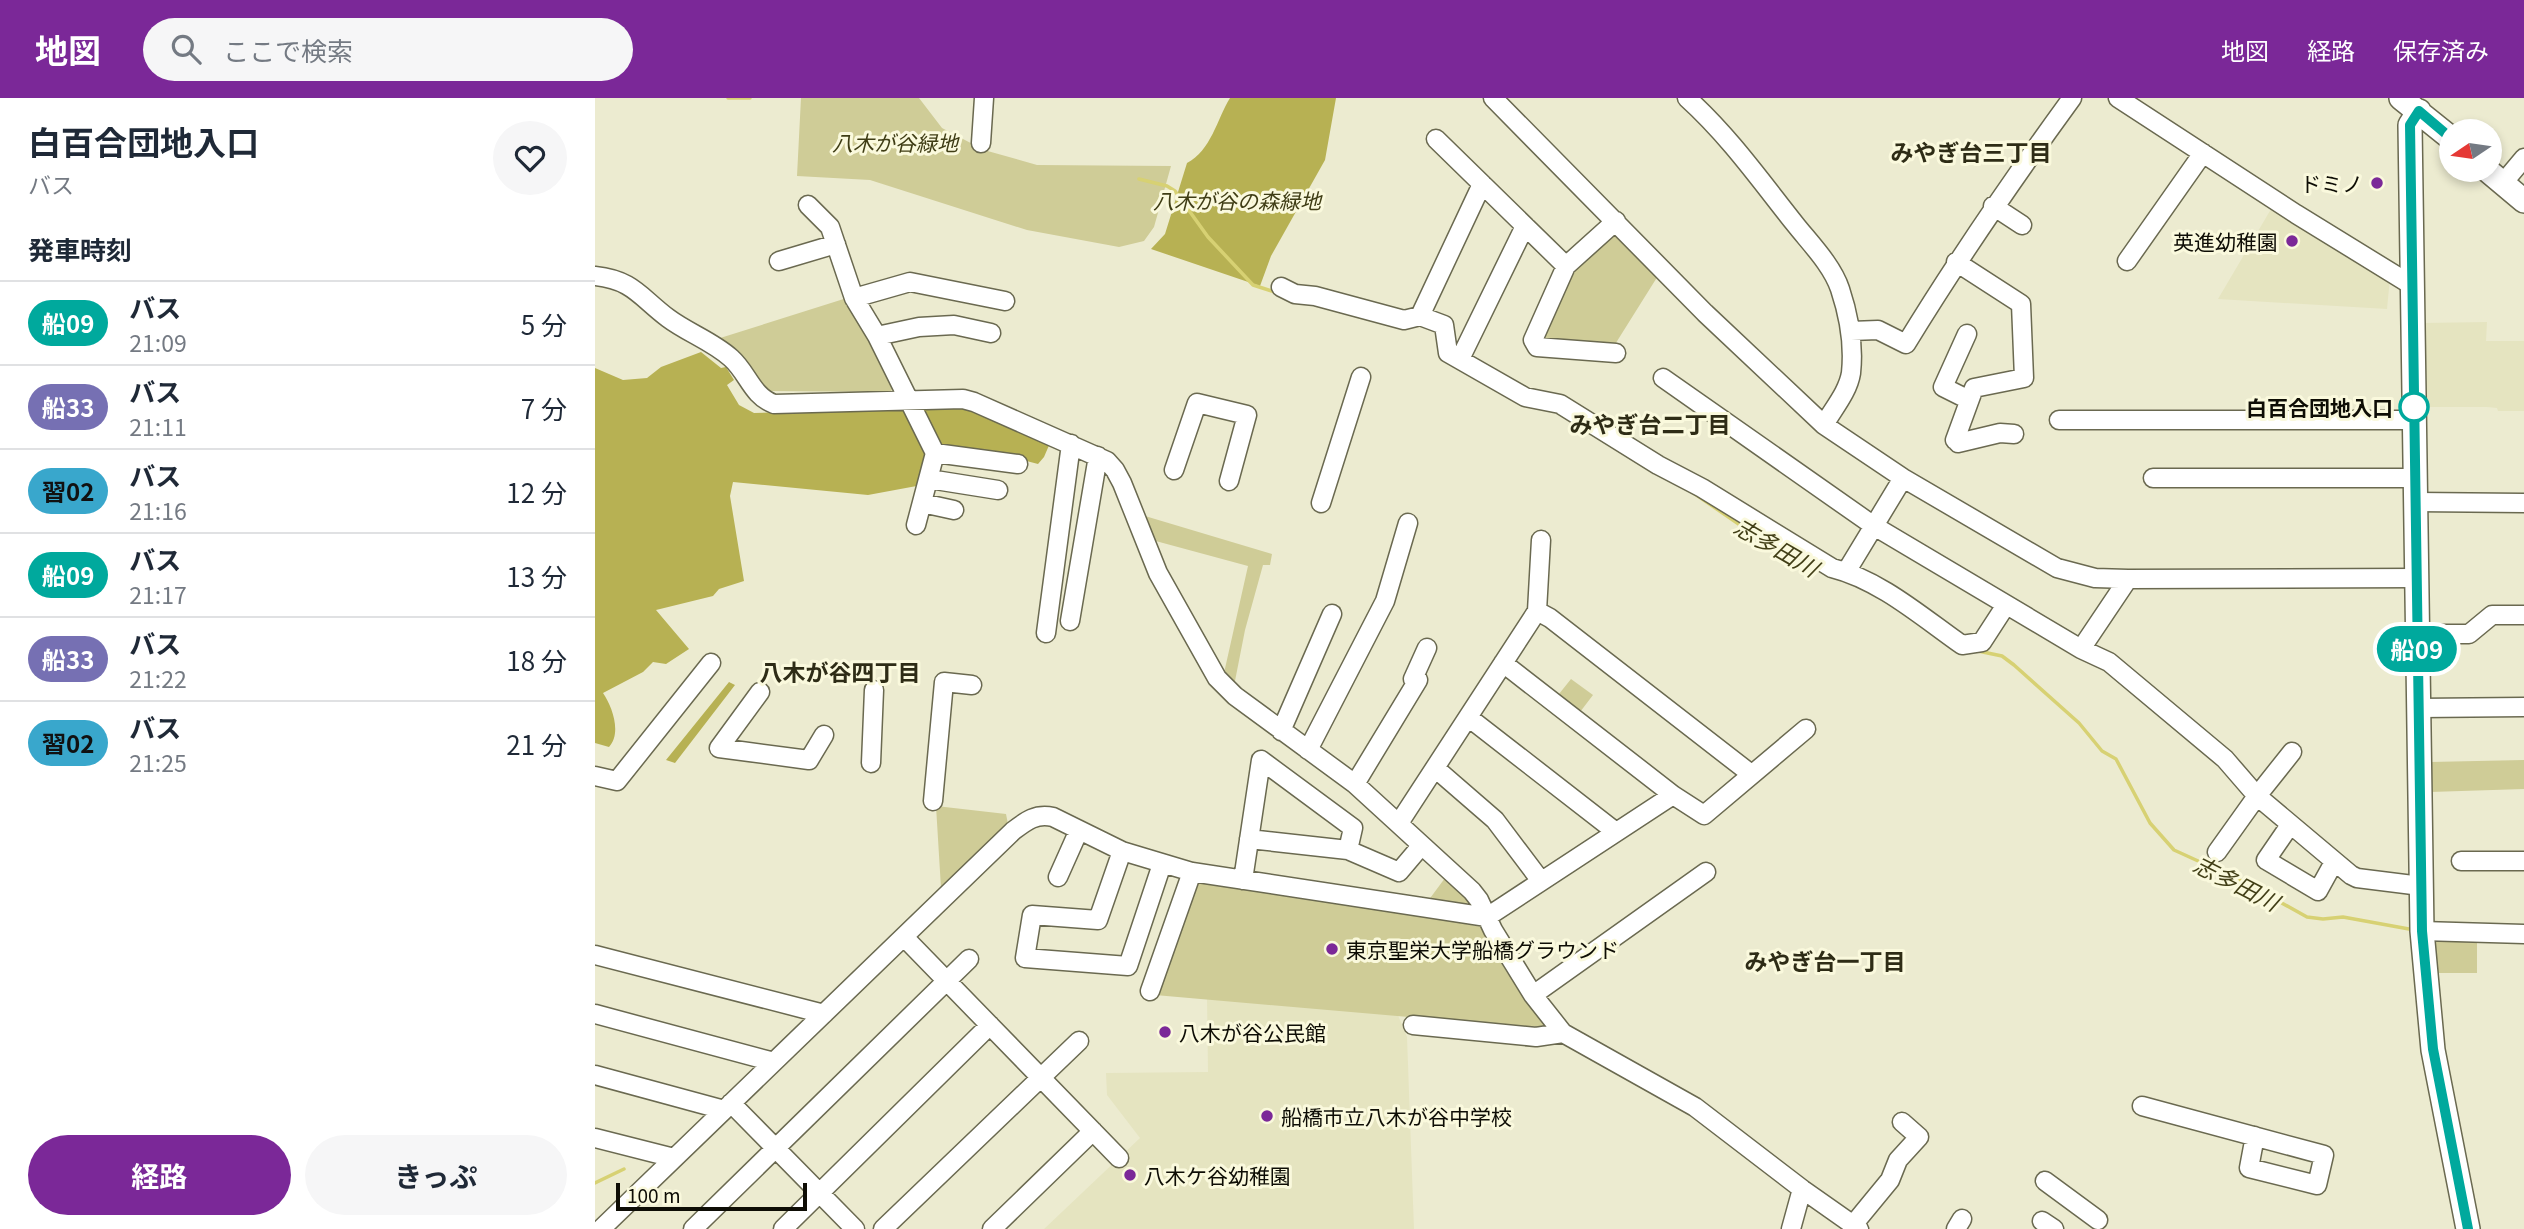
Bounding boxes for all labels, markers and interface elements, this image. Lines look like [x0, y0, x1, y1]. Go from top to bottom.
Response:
search box [143, 18, 633, 81]
text: 地図 [35, 25, 101, 73]
icon: search [167, 30, 205, 68]
text: ここで検索 [223, 31, 353, 68]
text: 地図 [2221, 32, 2269, 67]
text: 経路 [2307, 32, 2355, 67]
text: 保存済み [2393, 32, 2489, 67]
text: 白百合団地入口 [28, 117, 259, 165]
north arrow [2439, 119, 2503, 182]
map controls [2439, 119, 2502, 182]
button: heart [493, 121, 567, 195]
park label: 八木が谷緑地 [832, 127, 960, 157]
district label: みやぎ台三丁目 [1891, 134, 2052, 168]
text: バス [28, 167, 74, 201]
place label: ドミノ [2300, 168, 2363, 198]
marker: ドミノ [2369, 175, 2385, 191]
park label: 八木が谷の森緑地 [1153, 185, 1323, 215]
place label: 英進幼稚園 [2173, 226, 2278, 256]
text: 発車時刻 [28, 230, 132, 267]
marker: 英進幼稚園 [2284, 233, 2300, 249]
text: バス [129, 288, 181, 325]
text: 船09 [42, 305, 94, 340]
text: 5 分 [521, 305, 567, 342]
text: 21:09 [129, 325, 187, 359]
text: バス [129, 372, 181, 409]
text: 船33 [42, 389, 94, 424]
text: 7 分 [521, 389, 567, 426]
place label: 白百合団地入口 [2246, 392, 2393, 422]
marker: 白百合団地入口 [2399, 392, 2429, 422]
district label: みやぎ台二丁目 [1570, 406, 1731, 440]
text: 21:11 [129, 409, 187, 443]
text: バス [129, 456, 181, 493]
text: 習02 [42, 473, 94, 508]
text: 12 分 [506, 473, 567, 510]
text: 21:16 [129, 493, 187, 527]
water label: 志多田川 [1729, 508, 1828, 585]
text: バス [129, 540, 181, 577]
text: 船09 [42, 557, 94, 592]
text: 13 分 [506, 557, 567, 594]
text: 21:17 [129, 577, 187, 611]
text: バス [129, 624, 181, 661]
line badge: 船09 [2377, 626, 2457, 672]
text: 船09 [2391, 631, 2443, 666]
text: 船33 [42, 641, 94, 676]
text: 18 分 [506, 641, 567, 678]
district label: 八木が谷四丁目 [760, 654, 921, 688]
text: 21:22 [129, 661, 187, 695]
text: バス [129, 708, 181, 745]
text: 習02 [42, 725, 94, 760]
text: 21 分 [506, 725, 567, 762]
text: 21:25 [129, 745, 187, 779]
water label: 志多田川 [2188, 846, 2288, 919]
place label: 東京聖栄大学船橋グラウンド [1346, 934, 1619, 964]
marker: 東京聖栄大学船橋グラウンド [1324, 941, 1340, 957]
district label: みやぎ台一丁目 [1745, 943, 1906, 977]
place label: 八木が谷公民館 [1179, 1017, 1326, 1047]
marker: 八木が谷公民館 [1157, 1024, 1173, 1040]
place label: 船橋市立八木が谷中学校 [1281, 1101, 1512, 1131]
marker: 船橋市立八木が谷中学校 [1259, 1108, 1275, 1124]
button: 経路 [28, 1135, 291, 1215]
button: きっぷ [305, 1135, 567, 1215]
place label: 八木ケ谷幼稚園 [1144, 1160, 1291, 1190]
marker: 八木ケ谷幼稚園 [1122, 1167, 1138, 1183]
scale bar [616, 1180, 807, 1212]
text: 100 m [627, 1181, 681, 1208]

